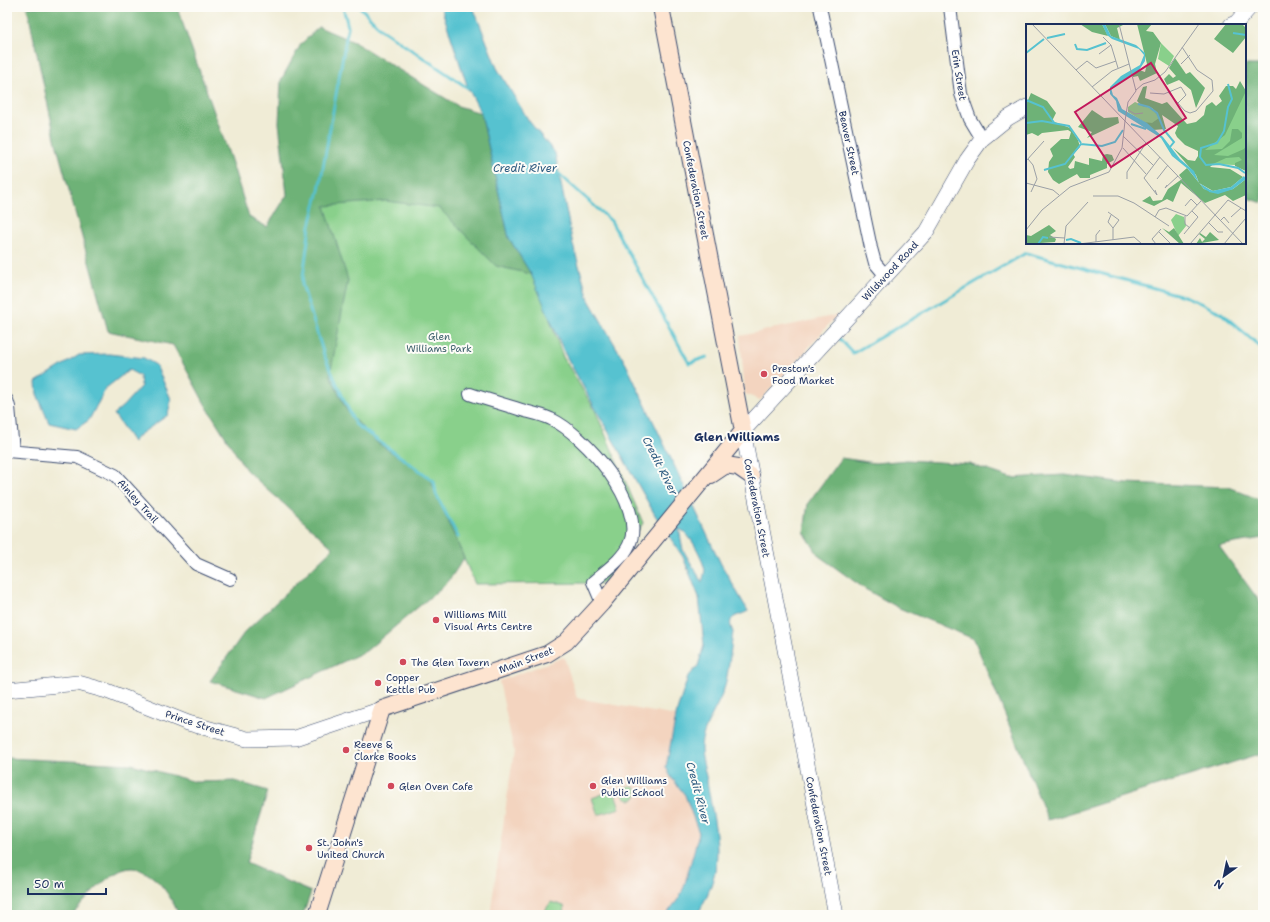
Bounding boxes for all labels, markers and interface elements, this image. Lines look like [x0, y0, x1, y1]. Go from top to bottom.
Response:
inset map [1026, 24, 1246, 244]
street label: Erin Street [949, 48, 969, 102]
street label: Beaver Street [836, 110, 862, 176]
street label: Confederation Street [680, 139, 712, 241]
water label: Credit River [493, 161, 558, 176]
street label: Wildwood Road [859, 238, 921, 304]
park label: Glen Williams Park [406, 330, 472, 355]
place label: Preston's Food Market [772, 362, 834, 387]
marker: Preston's Food Market [759, 369, 769, 379]
district label: Glen Williams [694, 429, 780, 445]
water label: Credit River [639, 434, 682, 499]
street label: Confederation Street [741, 457, 773, 559]
street label: Ainley Trail [115, 476, 161, 526]
place label: Williams Mill Visual Arts Centre [444, 608, 533, 633]
marker: Williams Mill Visual Arts Centre [431, 615, 441, 625]
street label: Main Street [497, 644, 555, 676]
place label: The Glen Tavern [411, 656, 489, 669]
marker: The Glen Tavern [398, 657, 408, 667]
place label: Copper Kettle Pub [386, 671, 435, 696]
marker: Copper Kettle Pub [373, 678, 383, 688]
street label: Prince Street [163, 707, 227, 739]
place label: Reeve & Clarke Books [354, 738, 416, 763]
marker: Reeve & Clarke Books [341, 745, 351, 755]
water label: Credit River [682, 760, 714, 827]
place label: Glen Williams Public School [601, 774, 667, 799]
street label: Confederation Street [803, 775, 835, 877]
place label: Glen Oven Cafe [399, 780, 474, 793]
marker: Glen Oven Cafe [386, 781, 396, 791]
marker: Glen Williams Public School [588, 781, 598, 791]
place label: St. John's United Church [317, 836, 385, 861]
marker: St. John's United Church [304, 843, 314, 853]
north arrow [1204, 856, 1244, 896]
scale bar [28, 870, 106, 896]
text: N [1211, 875, 1227, 893]
text: 50 m [34, 876, 64, 892]

